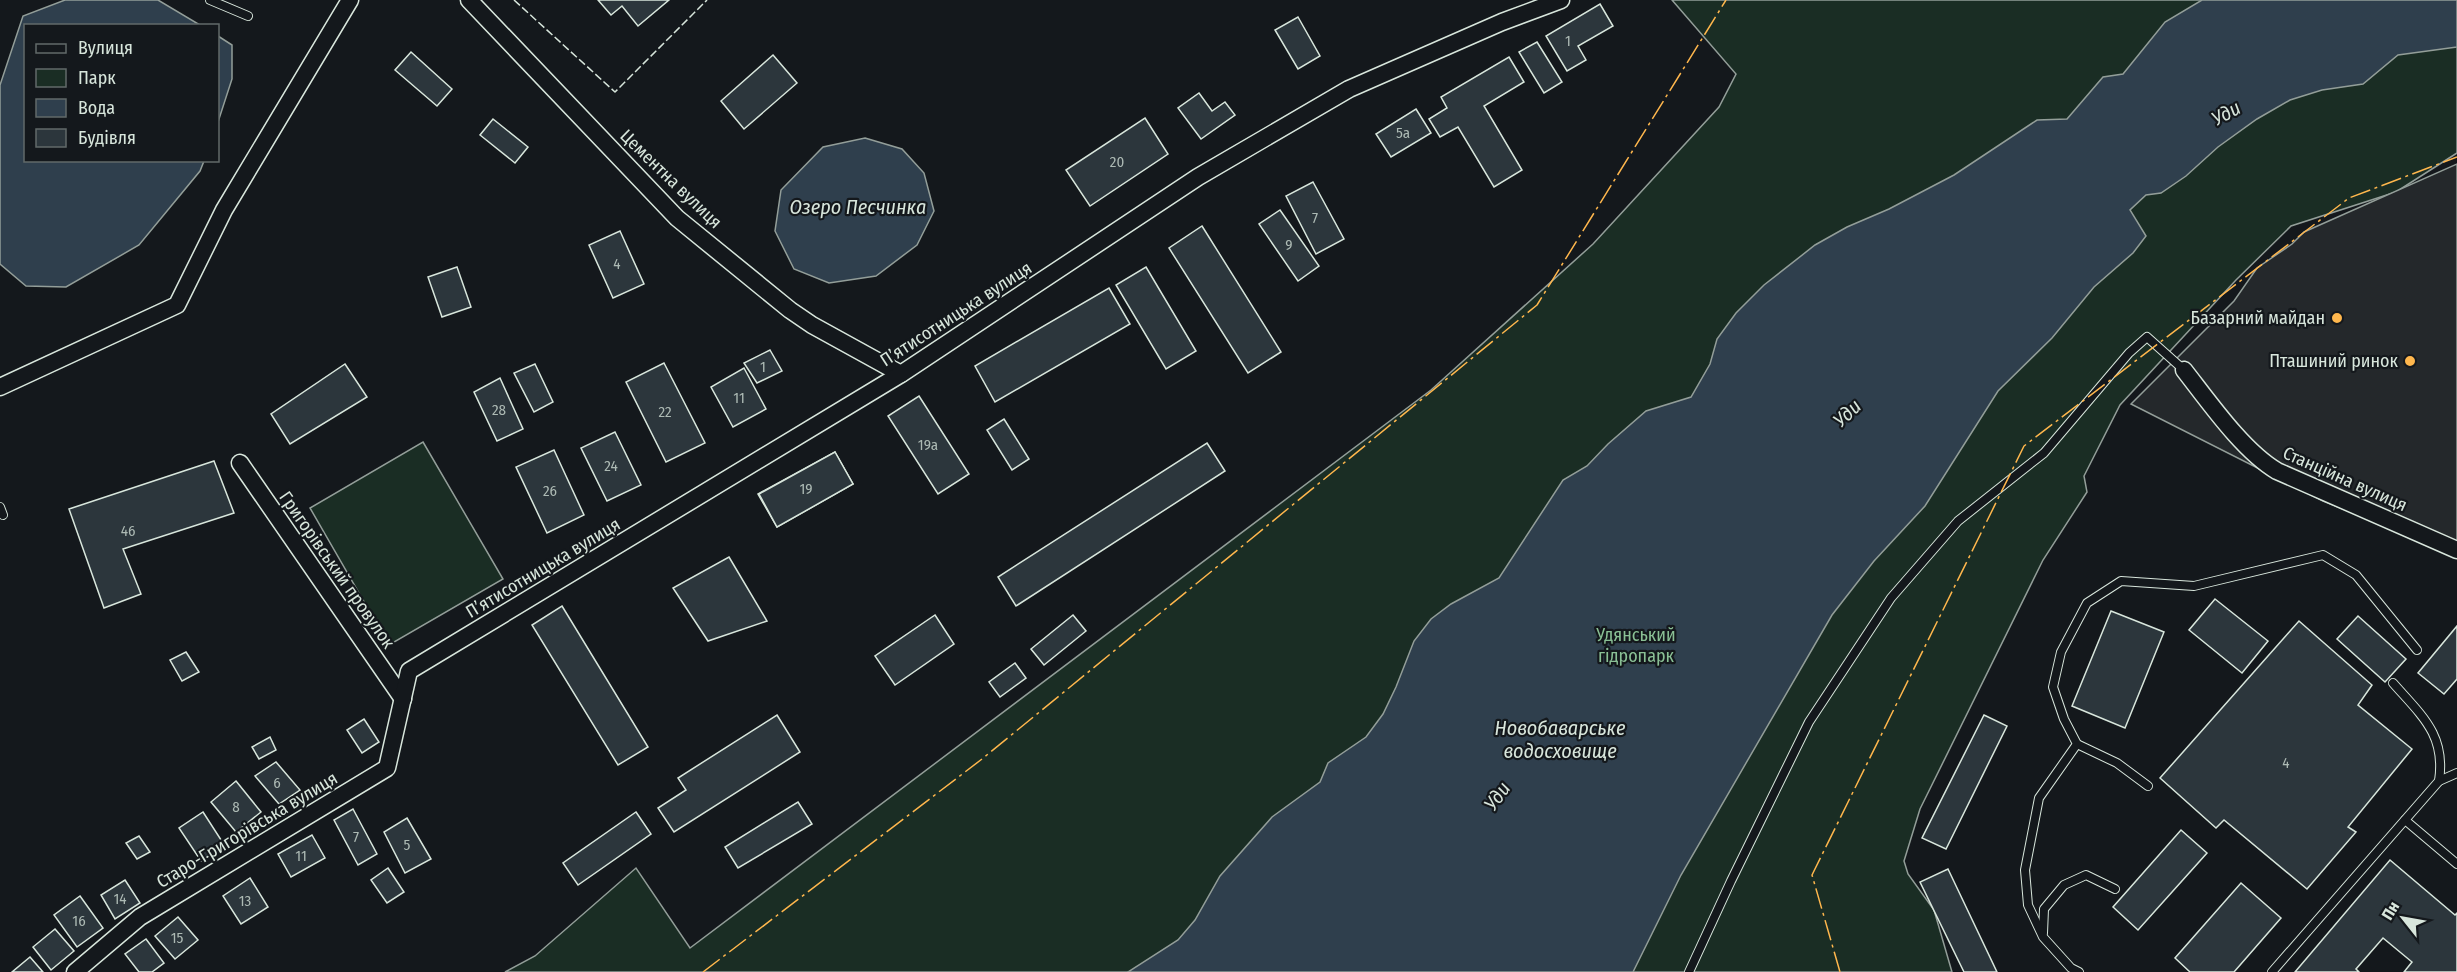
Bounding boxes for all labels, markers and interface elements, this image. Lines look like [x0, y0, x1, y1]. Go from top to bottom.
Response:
legend [24, 24, 219, 162]
house number: 1 [1565, 32, 1571, 50]
text: Вулиця [78, 37, 133, 59]
text: Парк [78, 67, 116, 89]
water label: Уди [2207, 95, 2245, 131]
text: Вода [78, 97, 115, 119]
house number: 5а [1396, 124, 1410, 142]
street label: Цементна вулиця [615, 125, 727, 233]
text: Будівля [78, 127, 136, 149]
house number: 20 [1110, 153, 1124, 171]
water label: Озеро Песчинка [790, 195, 926, 219]
house number: 7 [1312, 209, 1318, 227]
house number: 9 [1285, 236, 1293, 254]
house number: 4 [613, 255, 621, 273]
street label: П’ятисотницька вулиця [876, 257, 1036, 371]
place label: Базарний майдан [2190, 307, 2325, 329]
marker: Базарний майдан [2330, 311, 2344, 325]
place label: Пташиний ринок [2269, 350, 2399, 372]
marker: Пташиний ринок [2403, 354, 2417, 368]
house number: 1 [760, 358, 766, 376]
house number: 11 [733, 389, 745, 407]
water label: Уди [1828, 394, 1866, 432]
house number: 28 [492, 401, 506, 419]
house number: 22 [658, 403, 672, 421]
house number: 19а [918, 436, 938, 454]
street label: Станційна вулиця [2279, 442, 2411, 516]
house number: 24 [604, 457, 618, 475]
house number: 19 [799, 480, 813, 498]
house number: 26 [543, 482, 557, 500]
street label: Григорівський провулок [274, 487, 400, 653]
street label: П’ятисотницька вулиця [462, 513, 624, 623]
house number: 46 [121, 522, 135, 540]
park label: Удянський гідропарк [1595, 624, 1676, 667]
water label: Новобаварське водосховище [1495, 716, 1626, 763]
house number: 4 [2282, 754, 2290, 772]
street label: Старо-Григорівська вулиця [152, 767, 342, 893]
house number: 6 [273, 774, 281, 792]
water label: Уди [1479, 777, 1515, 815]
house number: 8 [232, 798, 240, 816]
house number: 7 [353, 828, 359, 846]
house number: 5 [404, 836, 411, 854]
house number: 11 [295, 847, 307, 865]
north arrow [2373, 888, 2433, 948]
house number: 14 [113, 890, 127, 908]
house number: 13 [239, 892, 252, 910]
text: Пн [2378, 898, 2403, 923]
house number: 16 [72, 912, 86, 930]
house number: 15 [171, 929, 183, 947]

